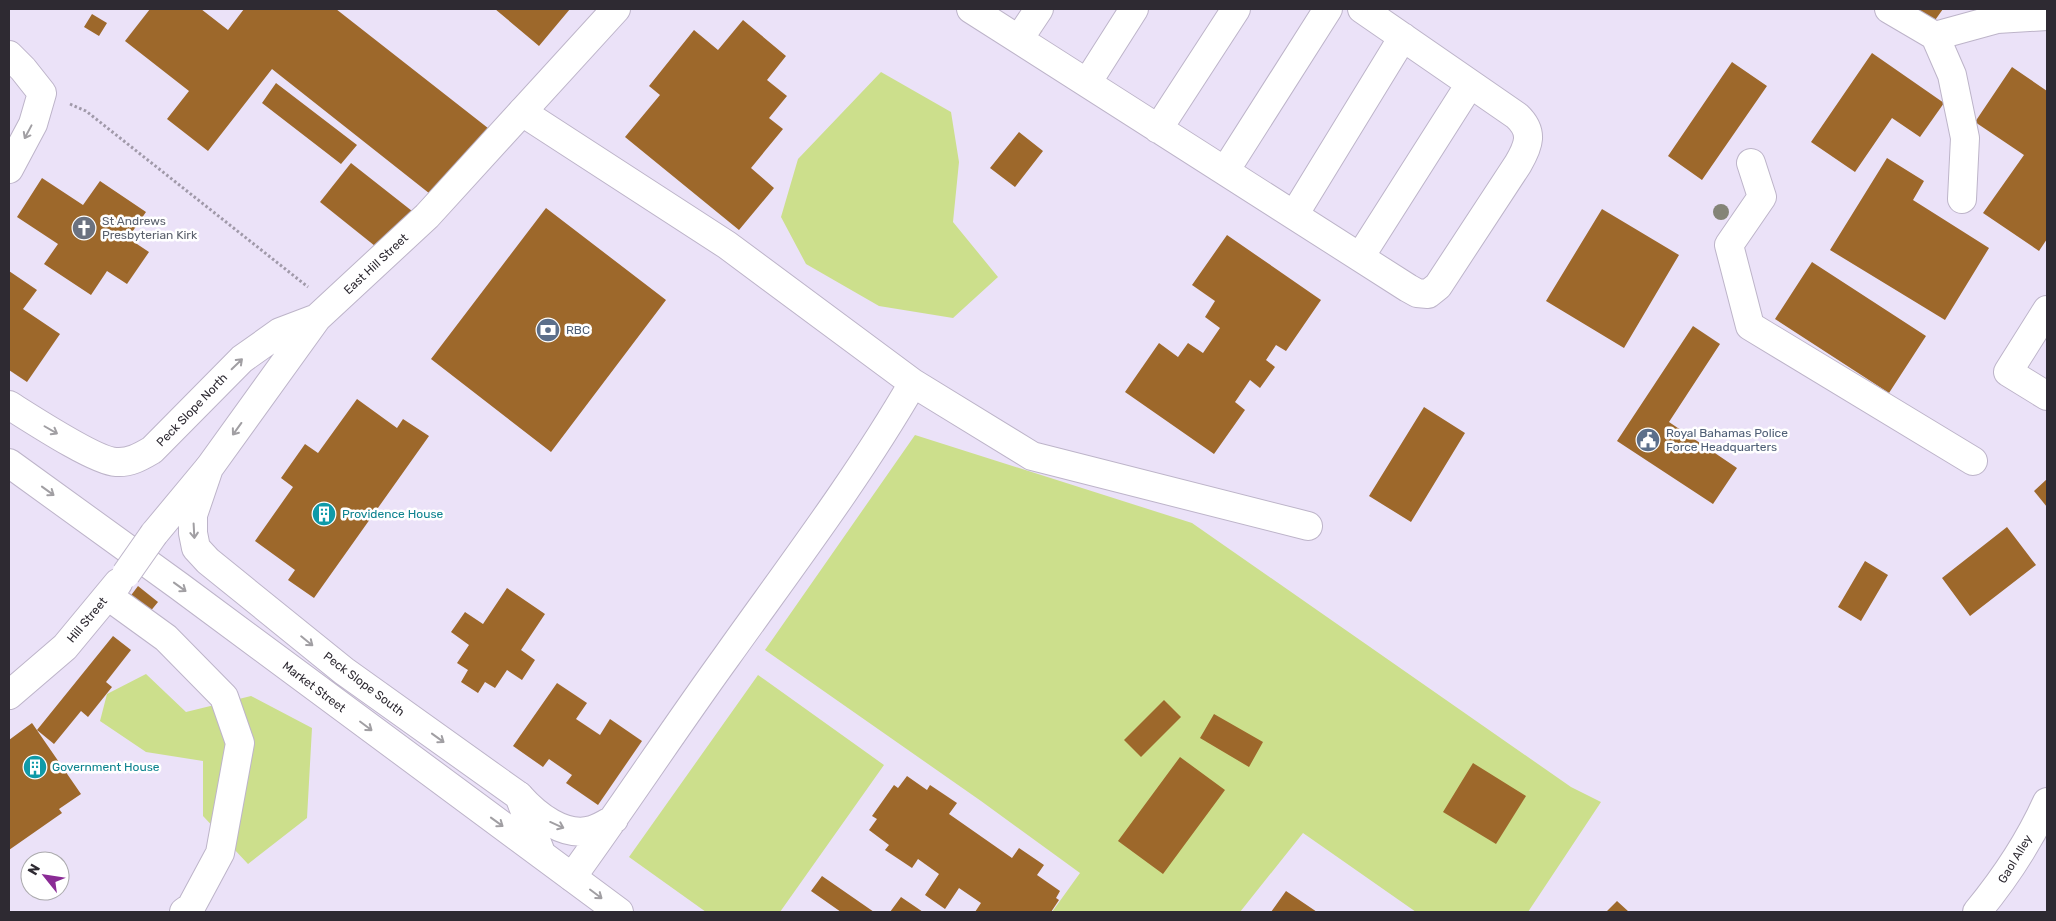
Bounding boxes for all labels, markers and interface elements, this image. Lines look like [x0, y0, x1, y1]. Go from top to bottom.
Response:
one-way arrow [23, 124, 32, 139]
place label: St Andrews Presbyterian Kirk [102, 214, 198, 242]
church icon: St Andrews Presbyterian Kirk [71, 215, 97, 241]
street label: East Hill Street [341, 231, 411, 297]
bank icon: RBC [535, 317, 561, 343]
place label: RBC [566, 323, 590, 337]
one-way arrow [230, 359, 242, 371]
street label: Peck Slope North [154, 371, 230, 449]
one-way arrow [232, 422, 242, 436]
one-way arrow [43, 425, 58, 435]
place label: Royal Bahamas Police Force Headquarters [1666, 426, 1788, 454]
public building icon: Royal Bahamas Police Force Headquarters [1635, 427, 1661, 453]
one-way arrow [41, 486, 55, 496]
building icon: Providence House [311, 501, 337, 527]
place label: Providence House [342, 507, 444, 521]
one-way arrow [189, 523, 198, 539]
one-way arrow [173, 582, 187, 592]
street label: Hill Street [64, 594, 110, 646]
one-way arrow [300, 636, 313, 647]
street label: Peck Slope South [321, 649, 407, 719]
street label: Market Street [280, 659, 349, 716]
one-way arrow [359, 720, 372, 731]
one-way arrow [431, 733, 445, 743]
building icon: Government House [22, 754, 48, 780]
place label: Government House [52, 760, 160, 774]
one-way arrow [490, 816, 503, 827]
one-way arrow [549, 821, 564, 831]
street label: Gaol Alley [1995, 832, 2035, 886]
north arrow [20, 851, 70, 901]
text: N [24, 861, 44, 878]
one-way arrow [589, 889, 602, 900]

